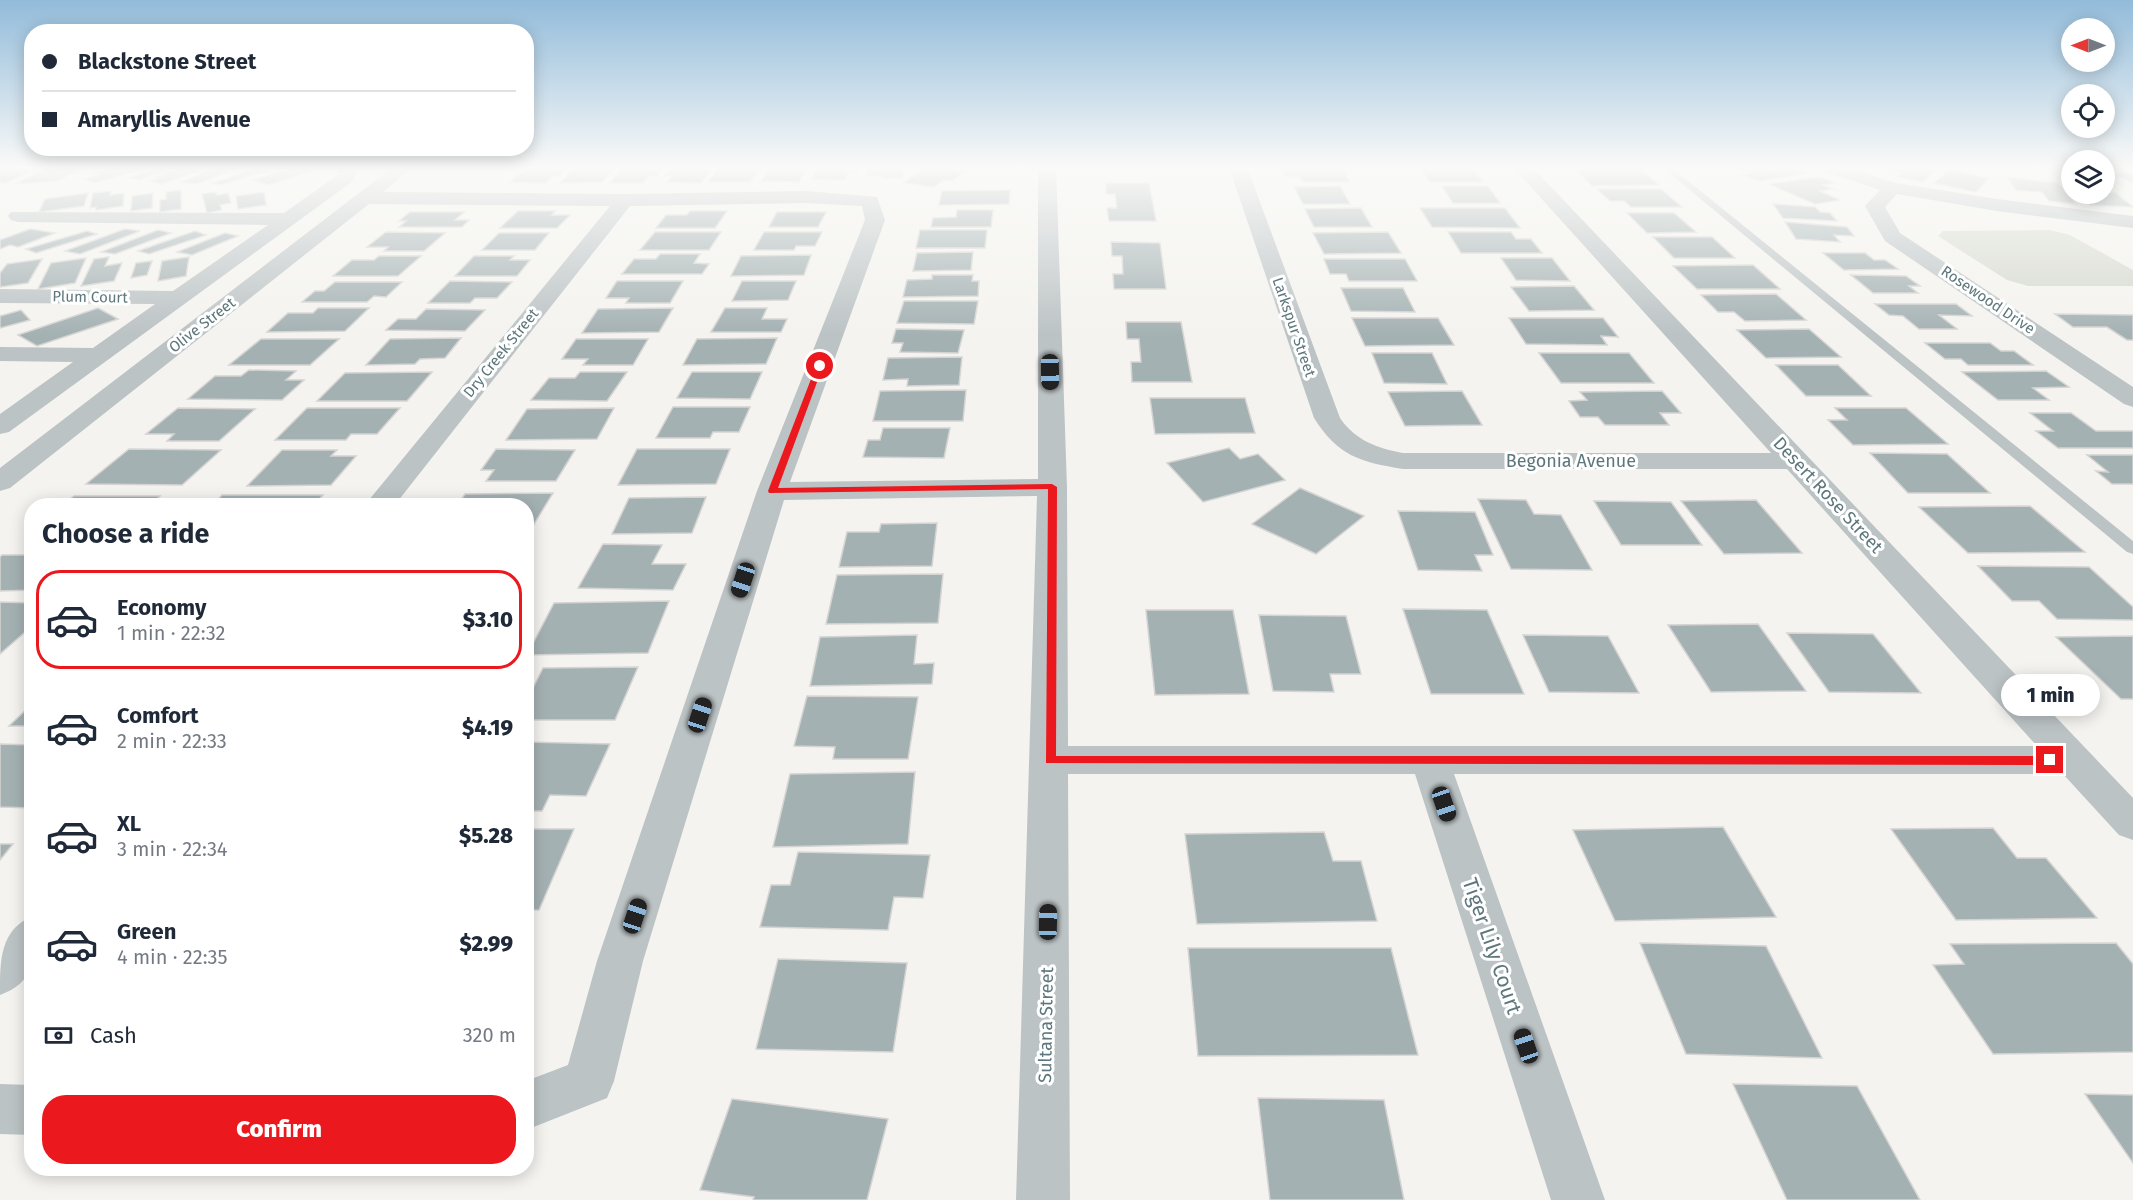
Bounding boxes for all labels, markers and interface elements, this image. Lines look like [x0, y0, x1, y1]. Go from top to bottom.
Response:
north arrow [2061, 18, 2115, 72]
map controls [2061, 18, 2115, 204]
text: Blackstone Street [78, 48, 256, 75]
button: locate [2061, 84, 2115, 138]
text: Amaryllis Avenue [78, 106, 251, 133]
button: layers [2061, 150, 2115, 204]
street label: Rosewood Drive [1938, 262, 2038, 338]
street label: Larkspur Street [1269, 275, 1320, 380]
street label: Plum Court [52, 287, 128, 307]
street label: Olive Street [165, 293, 239, 356]
street label: Dry Creek Street [460, 305, 543, 401]
route start [806, 352, 833, 379]
car [1041, 354, 1059, 390]
street label: Desert Rose Street [1769, 432, 1888, 558]
street label: Begonia Avenue [1506, 450, 1636, 472]
text: Choose a ride [42, 518, 209, 550]
car [729, 560, 757, 600]
icon: car [45, 593, 99, 647]
text: Economy [117, 594, 206, 621]
text: $3.10 [463, 606, 513, 633]
text: 1 min · 22:32 [117, 621, 225, 645]
callout: 1 min [2000, 673, 2100, 715]
text: 1 min [2027, 683, 2074, 707]
car [686, 695, 714, 735]
icon: car [45, 701, 99, 755]
text: Comfort [117, 702, 198, 729]
text: $4.19 [462, 714, 513, 741]
text: 2 min · 22:33 [117, 729, 227, 753]
route end [2036, 746, 2063, 773]
car [1430, 784, 1458, 824]
icon: car [45, 809, 99, 863]
text: XL [117, 810, 141, 837]
text: $5.28 [459, 822, 513, 849]
text: 3 min · 22:34 [117, 837, 227, 861]
street label: Tiger Lily Court [1457, 875, 1528, 1018]
car [621, 896, 649, 936]
car [1039, 904, 1057, 940]
icon: car [45, 917, 99, 971]
text: Green [117, 918, 176, 945]
text: $2.99 [460, 930, 513, 957]
text: 4 min · 22:35 [117, 945, 228, 969]
street label: Sultana Street [1034, 966, 1058, 1083]
icon: cash [42, 1019, 75, 1052]
text: Cash [90, 1022, 137, 1049]
text: 320 m [463, 1023, 516, 1047]
car [1512, 1026, 1540, 1066]
button: Confirm [42, 1095, 516, 1164]

